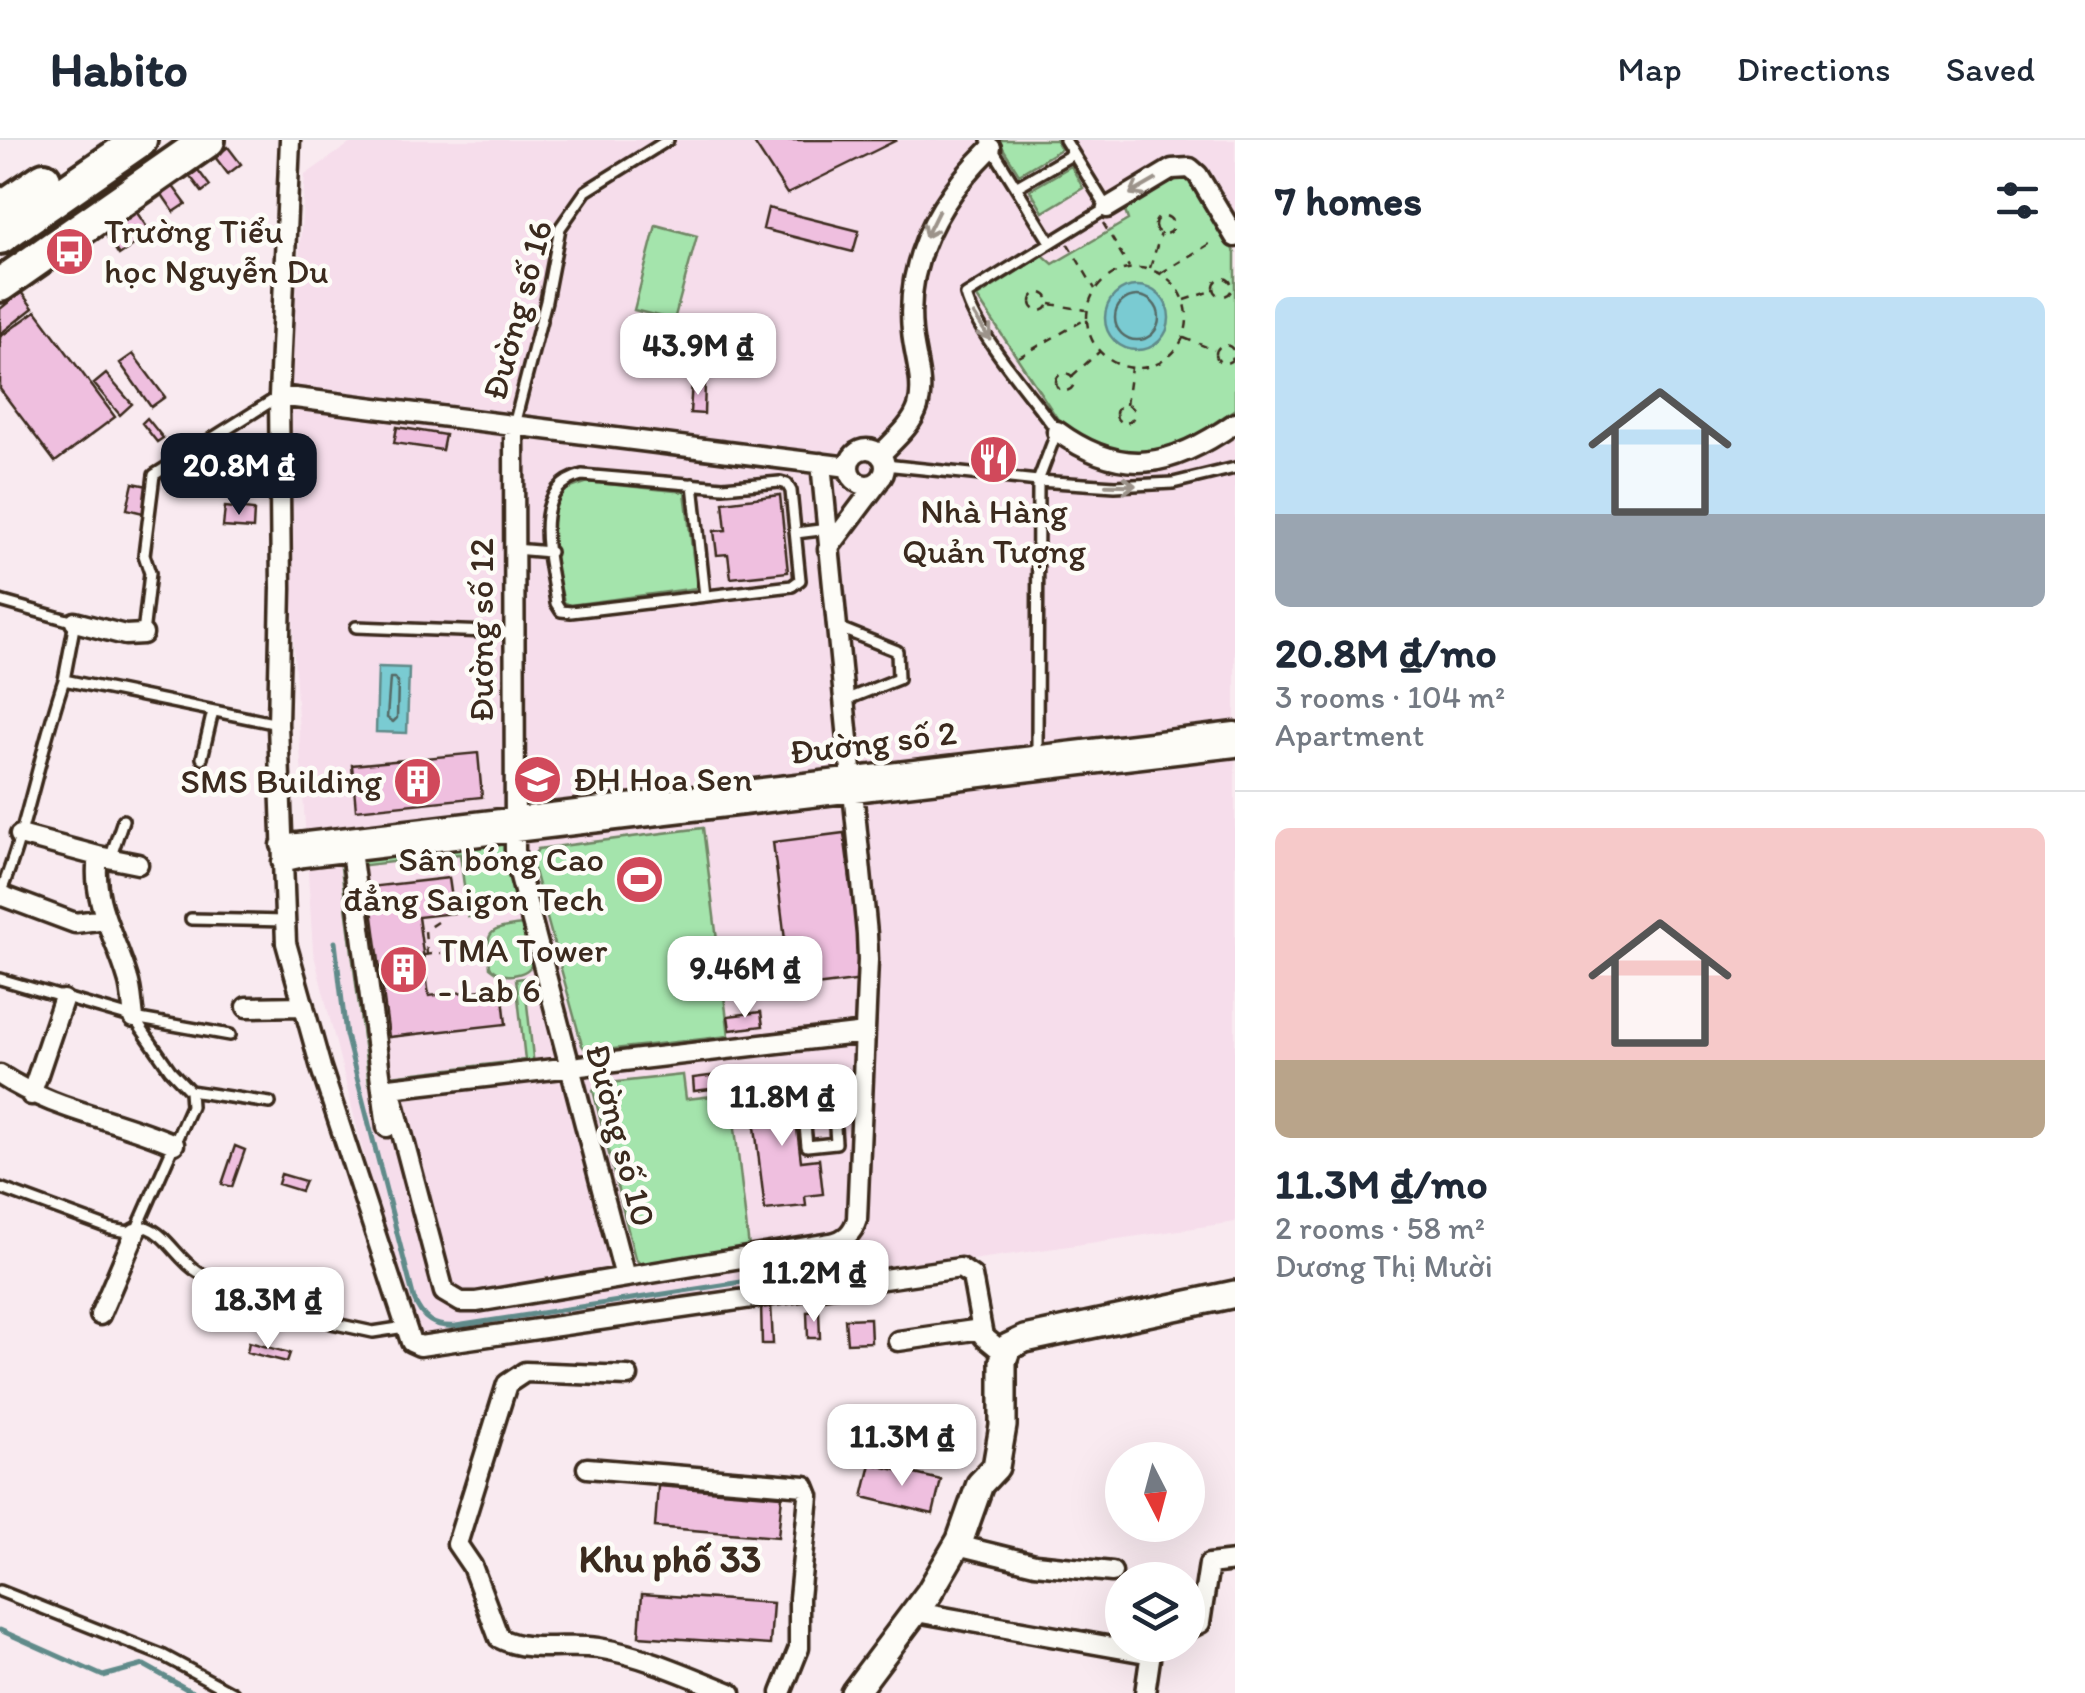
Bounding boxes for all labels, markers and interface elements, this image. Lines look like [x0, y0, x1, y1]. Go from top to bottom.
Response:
text: Habito [50, 40, 188, 98]
text: Map [1618, 48, 1682, 90]
text: Directions [1737, 48, 1891, 90]
text: Saved [1946, 48, 2035, 90]
icon: filters [1990, 173, 2045, 228]
text: 7 homes [1275, 175, 1422, 226]
one-way arrow [1129, 177, 1158, 197]
one-way arrow [922, 209, 941, 239]
place label: Trường Tiểu học Nguyễn Du [104, 210, 329, 292]
street label: Đường số 16 [473, 216, 561, 404]
bus stop icon: Trường Tiểu học Nguyễn Du [43, 225, 95, 277]
pin: 43.9M ₫ [606, 313, 790, 398]
one-way arrow [972, 313, 993, 341]
text: 43.9M ₫ [642, 326, 754, 364]
icon: home [1570, 362, 1750, 542]
pin: 20.8M ₫ [147, 433, 331, 518]
restaurant icon: Nhà Hàng Quản Tượng [968, 433, 1020, 485]
text: 20.8M ₫ [183, 446, 295, 484]
one-way arrow [1105, 476, 1137, 495]
place label: Nhà Hàng Quản Tượng [902, 490, 1086, 572]
street label: Đường số 12 [460, 538, 502, 722]
text: 20.8M ₫/mo [1275, 627, 1497, 678]
text: 3 rooms · 104 m² [1275, 678, 1505, 716]
street label: Đường số 2 [787, 711, 959, 773]
text: Apartment [1275, 716, 1424, 754]
school or university icon: ĐH Hoa Sen [512, 753, 564, 805]
building icon: SMS Building [391, 755, 443, 807]
place label: ĐH Hoa Sen [573, 758, 753, 800]
place label: SMS Building [180, 760, 382, 802]
place label: Sân bóng Cao đẳng Saigon Tech [343, 838, 604, 920]
sports icon: Sân bóng Cao đẳng Saigon Tech [613, 853, 665, 905]
icon: home [1570, 893, 1750, 1073]
place label: TMA Tower - Lab 6 [438, 929, 607, 1011]
pin: 9.46M ₫ [653, 936, 837, 1021]
building icon: TMA Tower - Lab 6 [377, 944, 429, 996]
text: 9.46M ₫ [689, 949, 801, 987]
street label: Đường số 10 [576, 1039, 666, 1231]
pin: 11.8M ₫ [690, 1064, 874, 1149]
text: 11.8M ₫ [729, 1077, 835, 1115]
text: 11.3M ₫/mo [1275, 1158, 1488, 1209]
text: 2 rooms · 58 m² [1275, 1209, 1485, 1247]
pin: 11.2M ₫ [722, 1240, 906, 1325]
text: Dương Thị Mười [1275, 1247, 1493, 1285]
text: 11.2M ₫ [762, 1253, 866, 1291]
pin: 18.3M ₫ [176, 1267, 360, 1352]
text: 18.3M ₫ [214, 1280, 322, 1318]
pin: 11.3M ₫ [810, 1404, 994, 1489]
text: 11.3M ₫ [849, 1417, 955, 1455]
north arrow [1105, 1442, 1205, 1542]
map controls [1105, 1442, 1205, 1662]
district label: Khu phố 33 [579, 1536, 761, 1582]
button: layers [1105, 1562, 1205, 1662]

